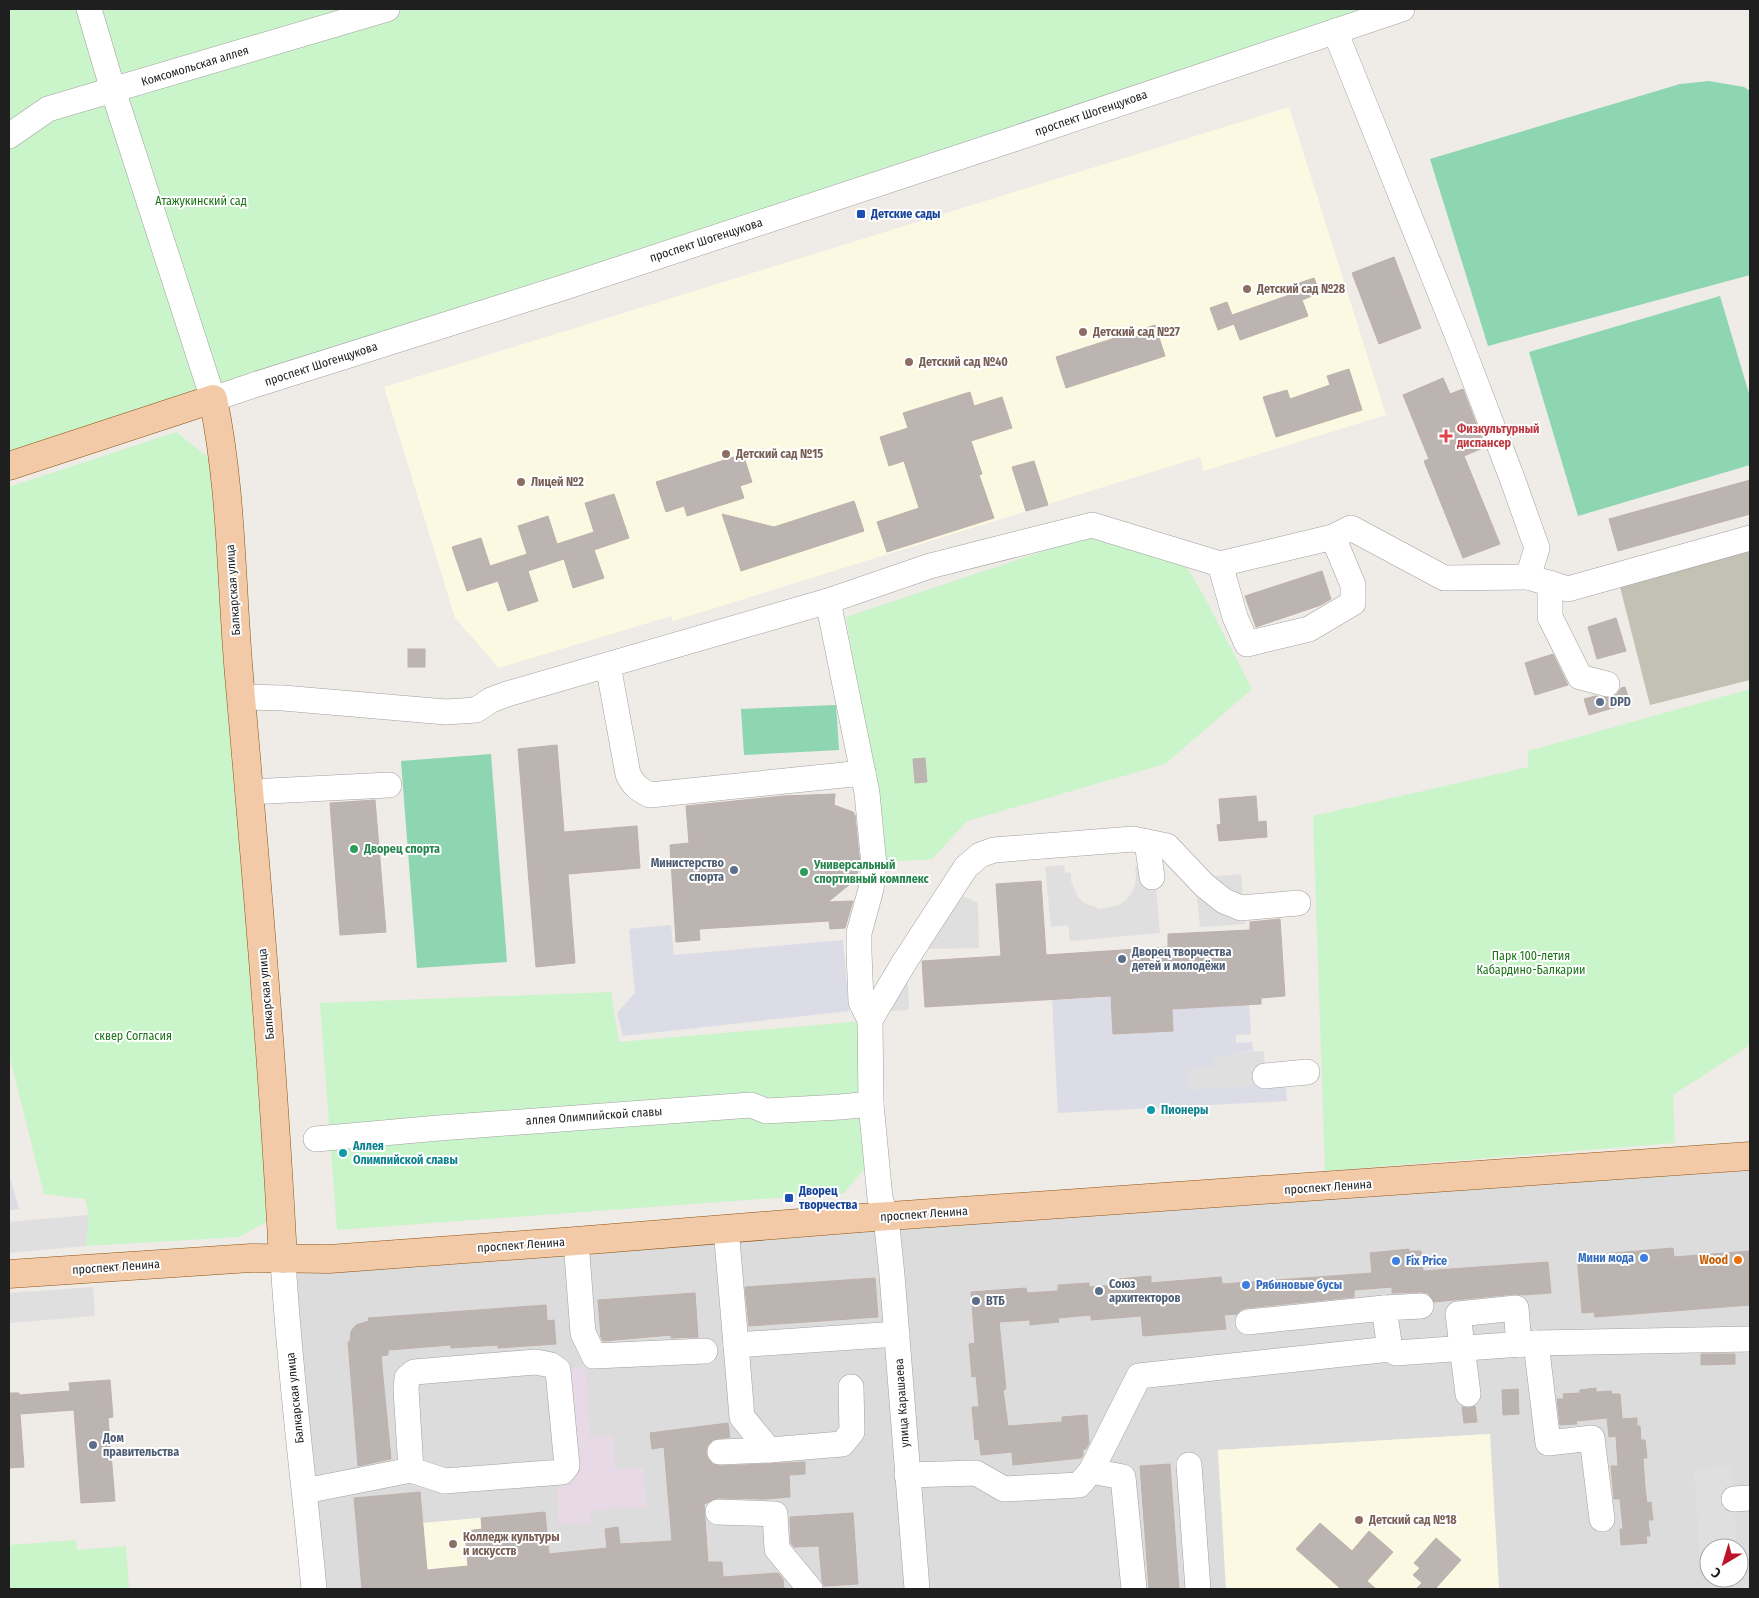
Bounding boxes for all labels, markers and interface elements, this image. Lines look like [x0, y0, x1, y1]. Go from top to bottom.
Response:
street label: Комсомольская аллея [140, 43, 250, 89]
street label: проспект Шогенцукова [1033, 87, 1149, 139]
park label: Атажукинский сад [155, 194, 247, 208]
place label: Детские сады [870, 207, 940, 221]
marker: Детские сады [855, 208, 867, 220]
street label: проспект Шогенцукова [648, 215, 764, 265]
place label: Детский сад №28 [1256, 282, 1346, 296]
marker: Детский сад №28 [1241, 283, 1253, 295]
place label: Детский сад №27 [1092, 325, 1180, 339]
marker: Детский сад №27 [1077, 326, 1089, 338]
street label: проспект Шогенцукова [263, 339, 379, 389]
place label: Детский сад №40 [918, 355, 1008, 369]
marker: Детский сад №40 [903, 356, 915, 368]
place label: Физкультурный диспансер [1456, 422, 1540, 450]
marker: Физкультурный диспансер [1439, 429, 1453, 443]
place label: Детский сад №15 [735, 447, 823, 461]
marker: Детский сад №15 [720, 448, 732, 460]
place label: Лицей №2 [531, 475, 584, 489]
marker: Лицей №2 [515, 476, 527, 488]
street label: Балкарская улица [223, 544, 243, 636]
place label: DPD [1610, 695, 1631, 709]
marker: DPD [1594, 696, 1606, 708]
place label: Дворец спорта [363, 842, 440, 856]
marker: Дворец спорта [348, 843, 360, 855]
place label: Министерство спорта [651, 856, 725, 884]
place label: Универсальный спортивный комплекс [813, 858, 930, 886]
marker: Министерство спорта [728, 864, 740, 876]
marker: Универсальный спортивный комплекс [798, 866, 810, 878]
place label: Дворец творчества детей и молодёжи [1131, 945, 1231, 973]
street label: Балкарская улица [255, 948, 277, 1040]
park label: Парк 100-летия Кабардино-Балкарии [1476, 949, 1586, 977]
marker: Дворец творчества детей и молодёжи [1116, 953, 1128, 965]
park label: сквер Согласия [94, 1029, 172, 1043]
place label: Пионеры [1161, 1103, 1208, 1117]
street label: аллея Олимпийской славы [525, 1104, 663, 1128]
marker: Пионеры [1145, 1104, 1157, 1116]
place label: Аллея Олимпийской славы [352, 1139, 458, 1167]
marker: Аллея Олимпийской славы [337, 1147, 349, 1159]
street label: проспект Ленина [1284, 1177, 1372, 1197]
place label: Дворец творчества [798, 1184, 857, 1212]
marker: Дворец творчества [783, 1192, 795, 1204]
street label: проспект Ленина [880, 1204, 968, 1224]
street label: проспект Ленина [477, 1235, 565, 1255]
place label: Мини мода [1578, 1251, 1634, 1265]
marker: Мини мода [1638, 1252, 1650, 1264]
place label: Wood [1699, 1253, 1728, 1267]
place label: Fix Price [1406, 1254, 1447, 1268]
marker: Wood [1732, 1254, 1744, 1266]
marker: Fix Price [1390, 1255, 1402, 1267]
street label: проспект Ленина [72, 1257, 160, 1277]
place label: Союз архитекторов [1109, 1277, 1181, 1305]
place label: Рябиновые бусы [1256, 1278, 1342, 1292]
marker: Рябиновые бусы [1240, 1279, 1252, 1291]
marker: Союз архитекторов [1093, 1285, 1105, 1297]
place label: ВТБ [986, 1294, 1005, 1308]
marker: ВТБ [970, 1295, 982, 1307]
street label: Балкарская улица [283, 1352, 307, 1444]
street label: улица Карашаева [892, 1358, 912, 1448]
place label: Дом правительства [102, 1431, 179, 1459]
marker: Дом правительства [87, 1439, 99, 1451]
place label: Детский сад №18 [1368, 1513, 1457, 1527]
marker: Детский сад №18 [1353, 1514, 1365, 1526]
place label: Колледж культуры и искусств [463, 1530, 560, 1558]
marker: Колледж культуры и искусств [447, 1538, 459, 1550]
north arrow [1699, 1538, 1749, 1588]
text: С [1708, 1563, 1724, 1582]

